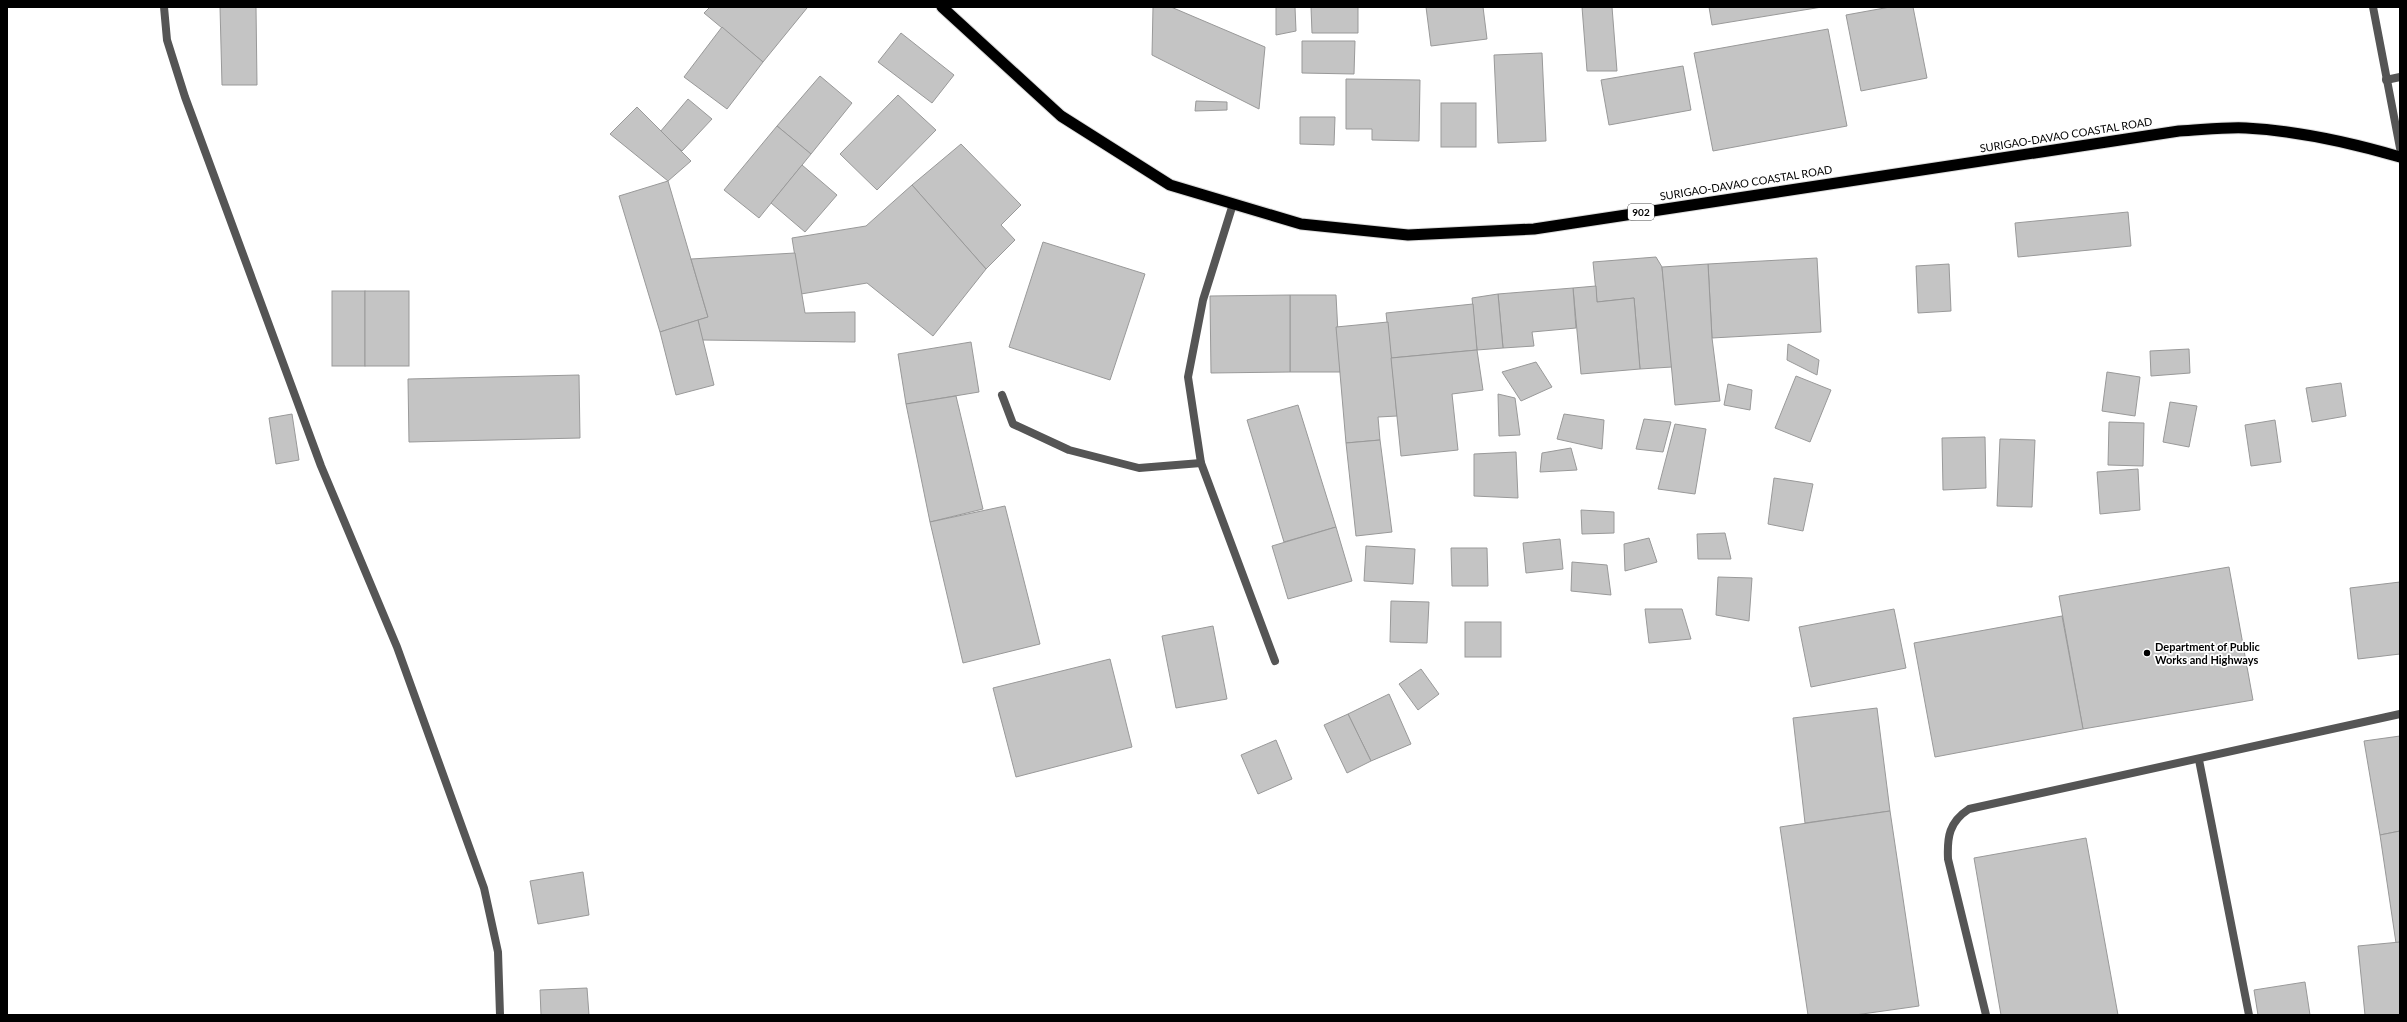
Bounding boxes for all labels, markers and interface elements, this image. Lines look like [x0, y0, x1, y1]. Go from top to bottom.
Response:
street label: SURIGAO-DAVAO COASTAL ROAD [1979, 114, 2153, 155]
street label: SURIGAO-DAVAO COASTAL ROAD [1659, 162, 1833, 203]
road number: 902 [1628, 204, 1654, 220]
place label: Department of Public Works and Highways [2155, 640, 2261, 666]
marker: Department of Public Works and Highways [2142, 648, 2152, 658]

